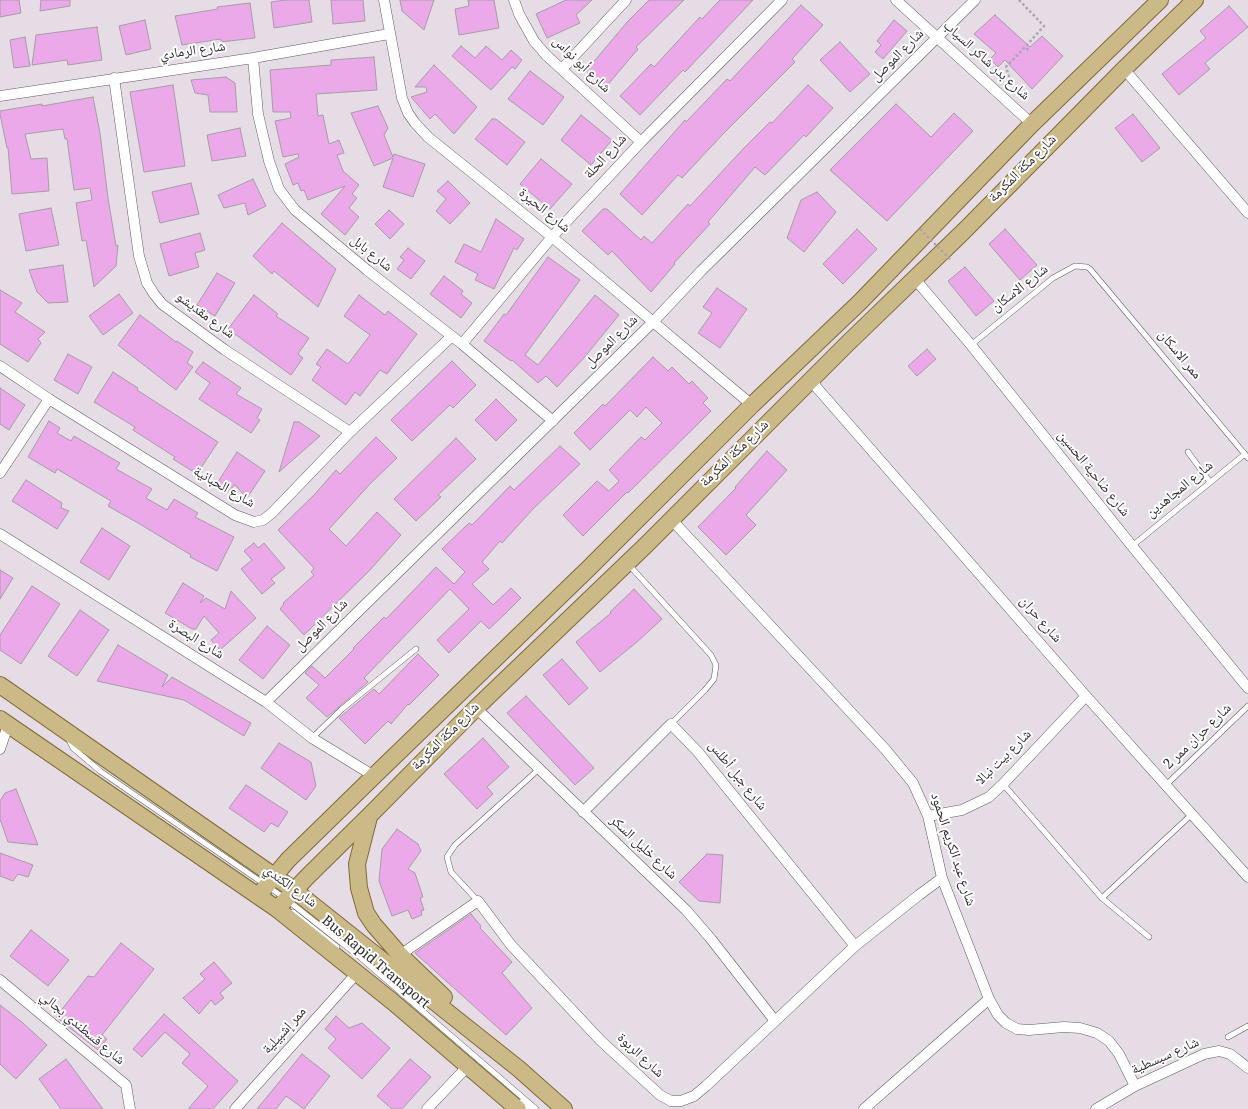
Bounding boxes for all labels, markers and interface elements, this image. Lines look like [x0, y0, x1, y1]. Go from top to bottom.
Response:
street label: شارع بدر شاكر السياب [938, 19, 1032, 105]
street label: شارع الموصل [869, 27, 929, 87]
street label: شارع أبو نواس [547, 34, 613, 98]
street label: شارع الرمادي [159, 40, 227, 66]
street label: شارع الحلة [582, 132, 632, 184]
street label: شارع مكة المكرمة [987, 133, 1061, 207]
street label: شارع الحيرة [514, 186, 572, 238]
street label: شارع بابل [346, 233, 394, 277]
street label: شارع الاسكان [989, 263, 1053, 317]
street label: شارع مقديشو [171, 290, 237, 344]
street label: شارع الموصل [583, 313, 643, 373]
street label: ممر الاسكان [1153, 328, 1203, 384]
street label: شارع مكة المكرمة [698, 418, 774, 492]
street label: شارع ضاحية الحسين [1052, 429, 1132, 521]
street label: شارع المجاهدين [1144, 459, 1218, 523]
street label: شارع الحبانية [189, 465, 257, 513]
street label: شارع حران [1014, 594, 1064, 648]
street label: شارع الموصل [293, 597, 353, 657]
street label: شارع البصرة [164, 617, 226, 665]
street label: شارع مكة المكرمة [410, 701, 484, 775]
street label: شارع حران ممر 2 [1162, 702, 1236, 774]
street label: شارع بيت نبالا [974, 728, 1036, 790]
street label: شارع جبل أطلس [703, 739, 769, 815]
street label: شارع عبد الكريم الحمود [925, 791, 977, 909]
street label: شارع خليل السكر [605, 813, 679, 885]
street label: شارع الكندي [259, 863, 319, 913]
street label: Bus Rapid Transport [317, 914, 431, 1014]
street label: شارع قسطندي بجالي [35, 990, 127, 1070]
street label: ممر إشبيلية [261, 1005, 311, 1059]
street label: شارع الربوة [612, 1031, 666, 1083]
street label: شارع سبسطية [1129, 1036, 1203, 1080]

